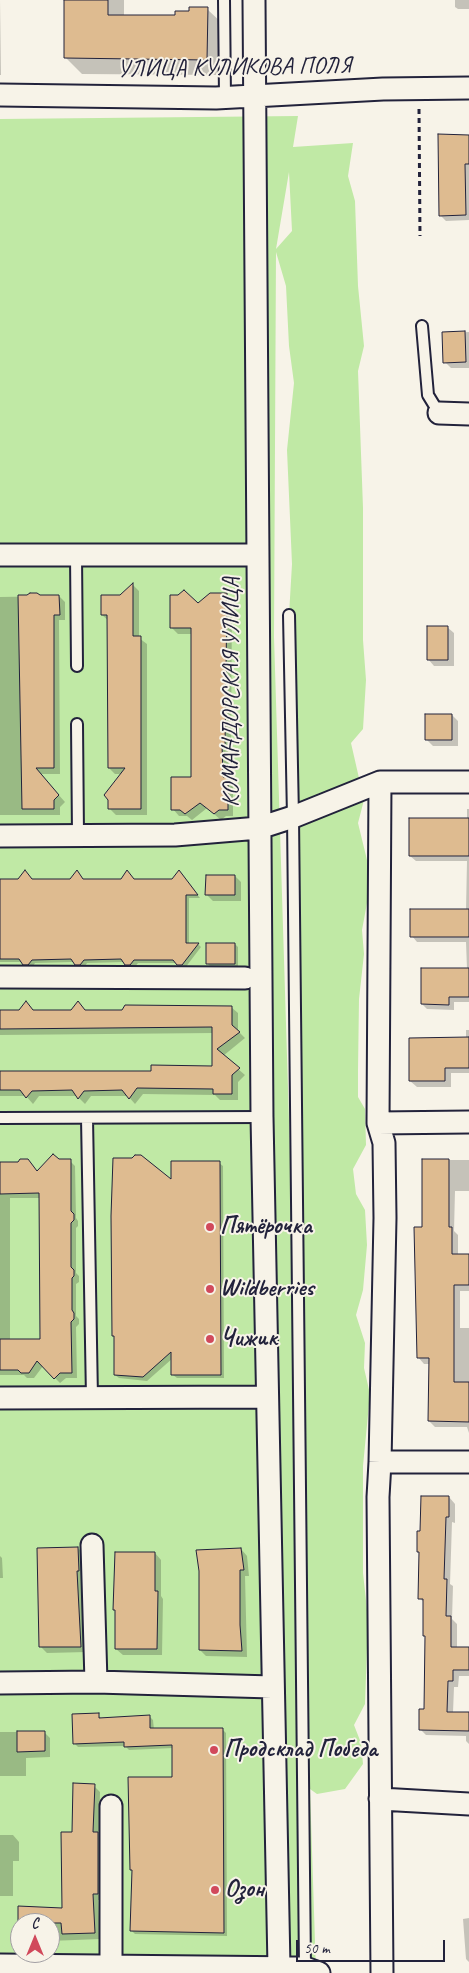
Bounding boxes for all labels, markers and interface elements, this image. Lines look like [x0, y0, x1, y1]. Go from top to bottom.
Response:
street label: УЛИЦА КУЛИКОВА ПОЛЯ [117, 52, 351, 84]
street label: КОМАНДОРСКАЯ УЛИЦА [218, 577, 246, 807]
place label: Пятёрочка [220, 1213, 312, 1241]
marker: Пятёрочка [204, 1221, 216, 1233]
place label: Wildberries [220, 1275, 314, 1303]
marker: Wildberries [204, 1283, 216, 1295]
place label: Чижик [220, 1325, 277, 1353]
marker: Чижик [204, 1333, 216, 1345]
place label: Продсклад Победа [224, 1736, 377, 1764]
marker: Продсклад Победа [208, 1744, 220, 1756]
place label: Озон [225, 1876, 264, 1904]
marker: Озон [209, 1884, 221, 1896]
north arrow [10, 1913, 60, 1963]
text: С [32, 1915, 38, 1932]
scale bar [299, 1930, 448, 1962]
text: 50 m [304, 1939, 330, 1958]

